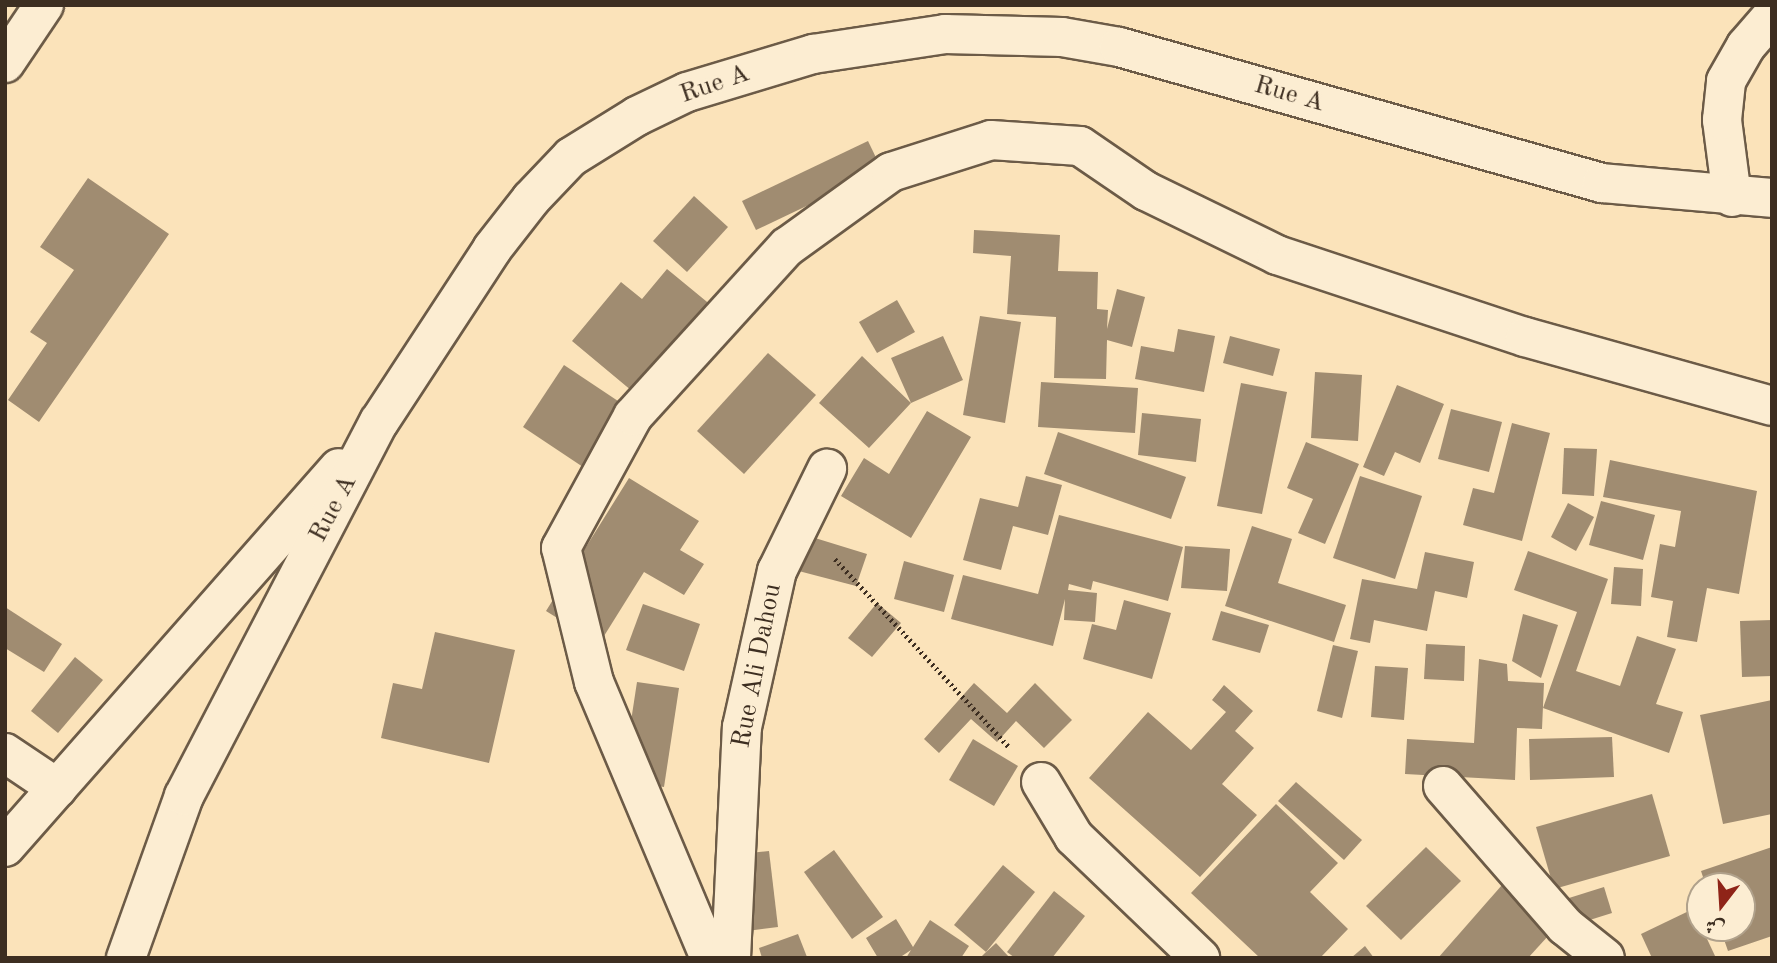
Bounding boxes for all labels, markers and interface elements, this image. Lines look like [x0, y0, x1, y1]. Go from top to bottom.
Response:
street label: Rue A [676, 59, 754, 111]
street label: Rue A [1250, 70, 1328, 120]
street label: Rue A [303, 470, 365, 548]
street label: Rue Ali Dahou [727, 581, 789, 751]
north arrow [1686, 872, 1756, 942]
text: ش [1704, 914, 1727, 937]

